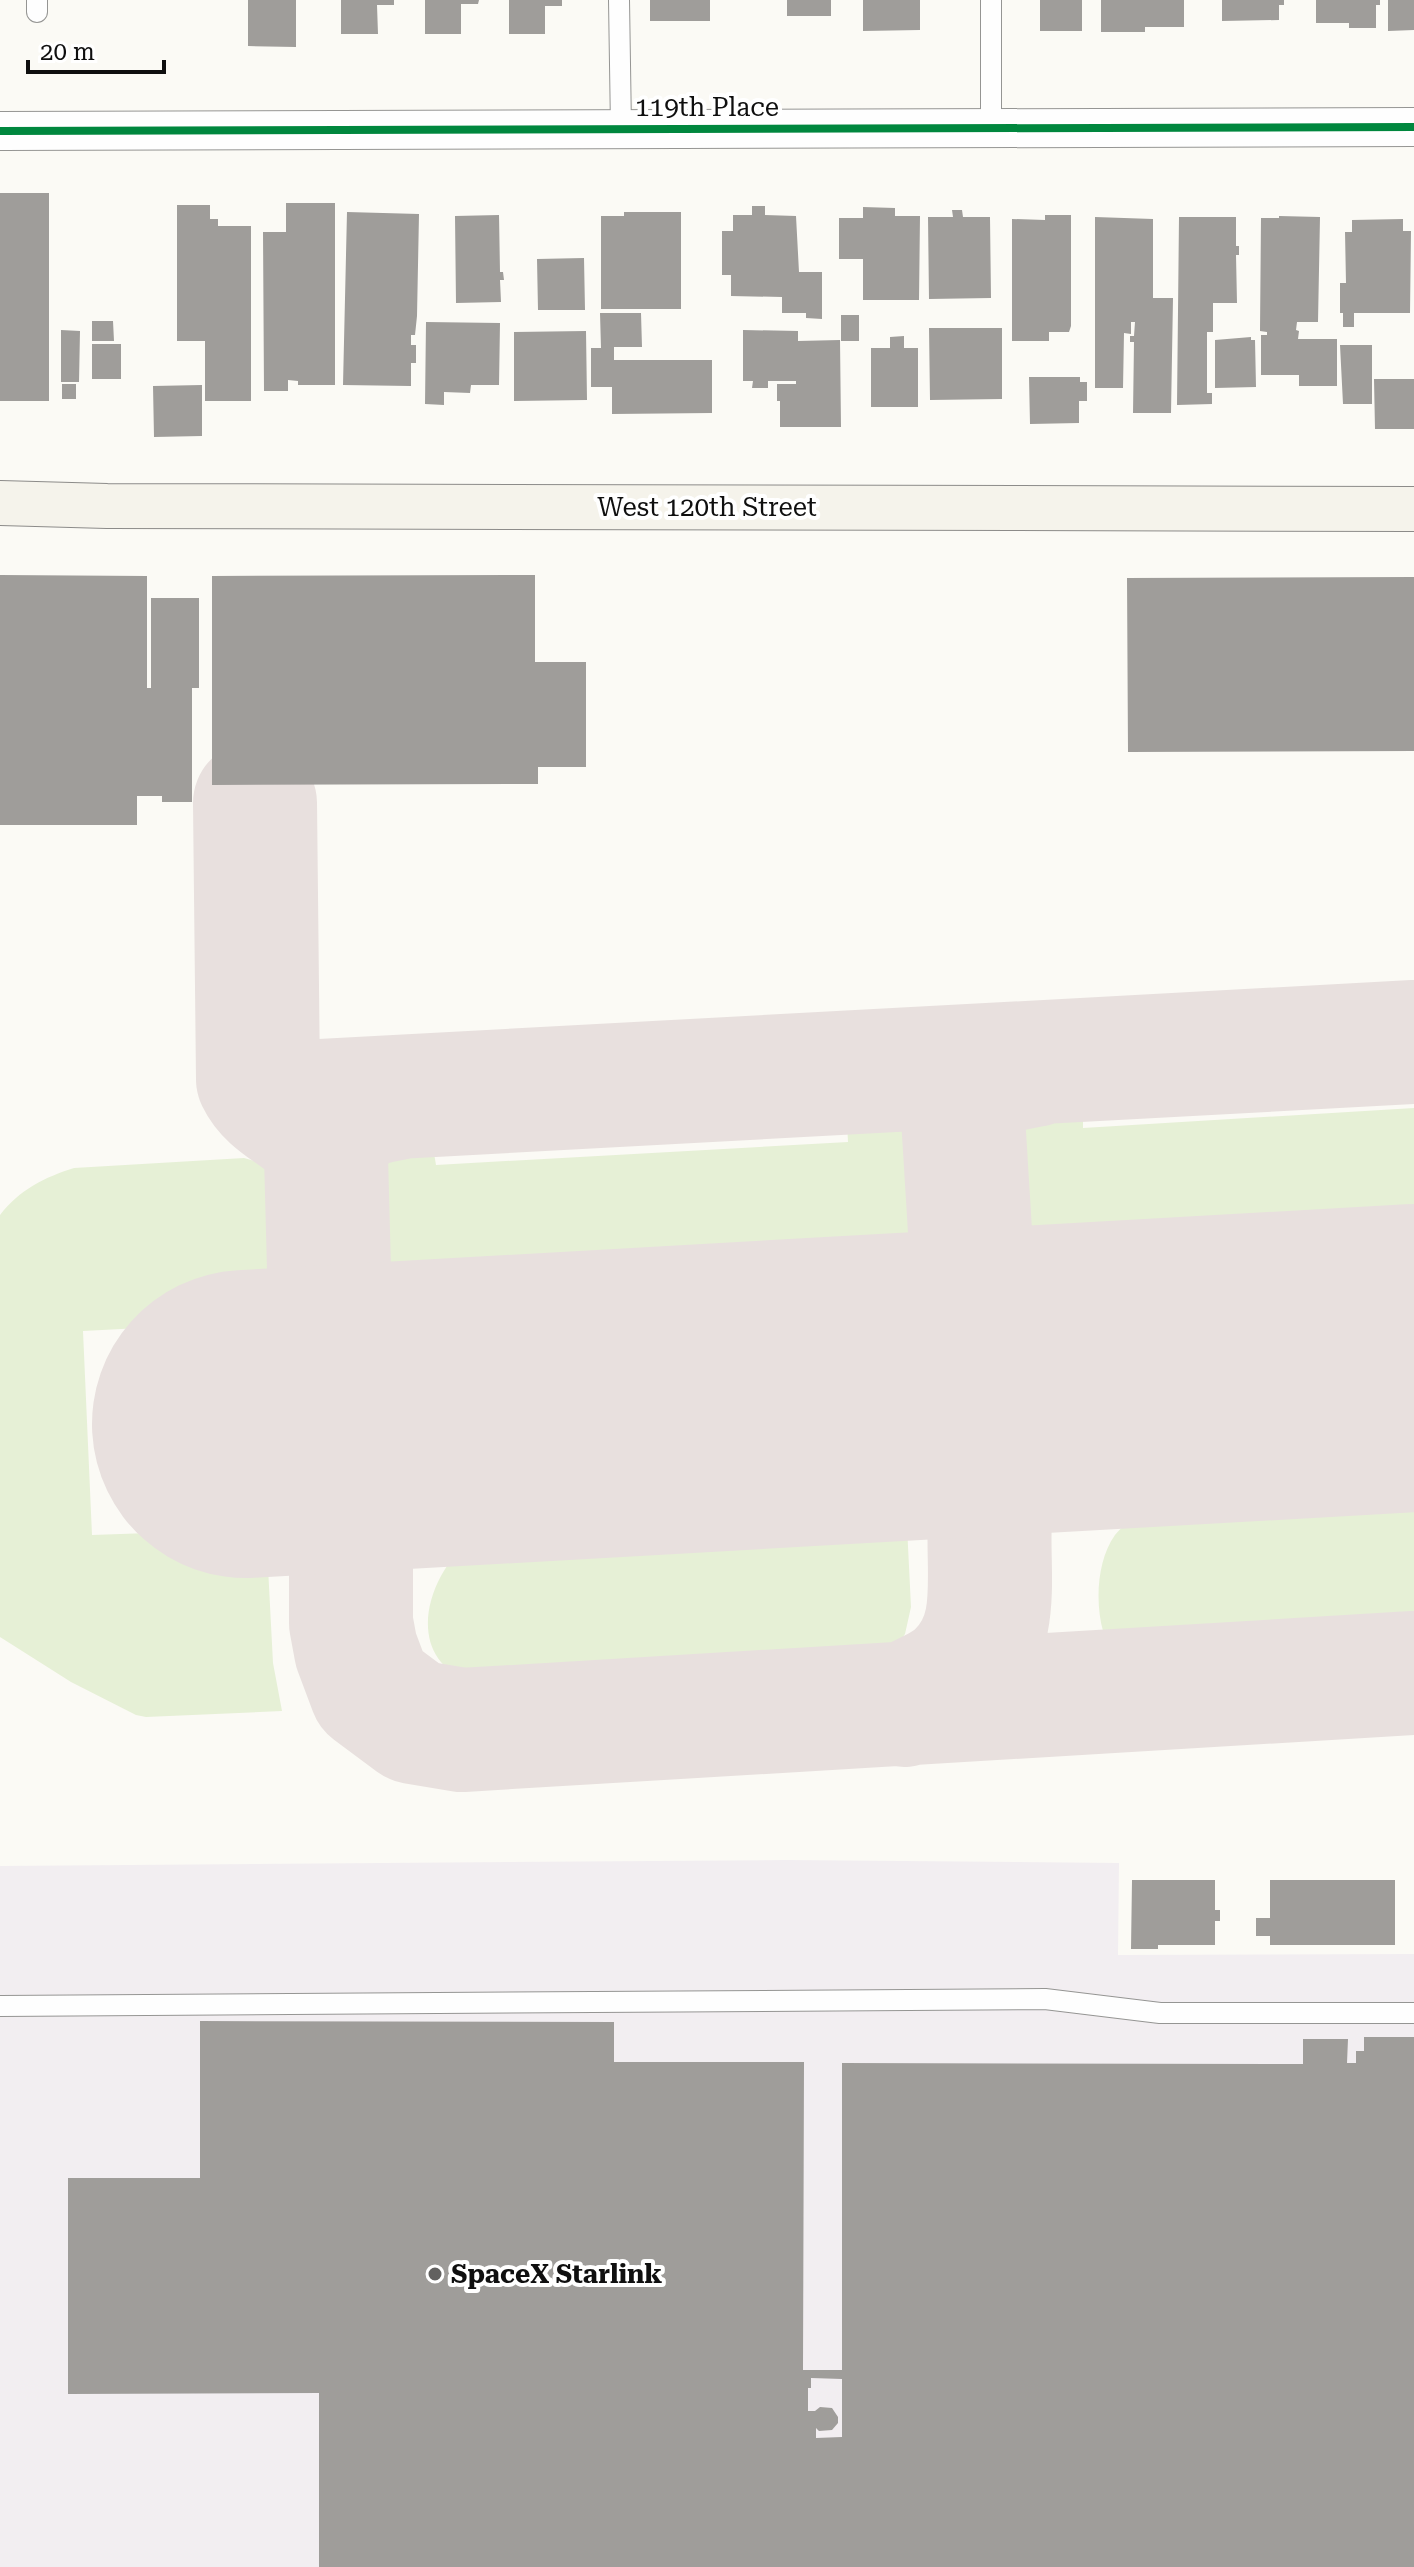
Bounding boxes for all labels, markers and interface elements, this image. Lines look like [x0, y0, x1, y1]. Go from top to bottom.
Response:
scale bar [28, 24, 164, 74]
text: 20 m [40, 38, 95, 66]
street label: 119th Place [635, 92, 779, 122]
street label: West 120th Street [597, 492, 817, 522]
place label: SpaceX Starlink [451, 2259, 662, 2289]
marker: SpaceX Starlink [426, 2265, 444, 2283]

